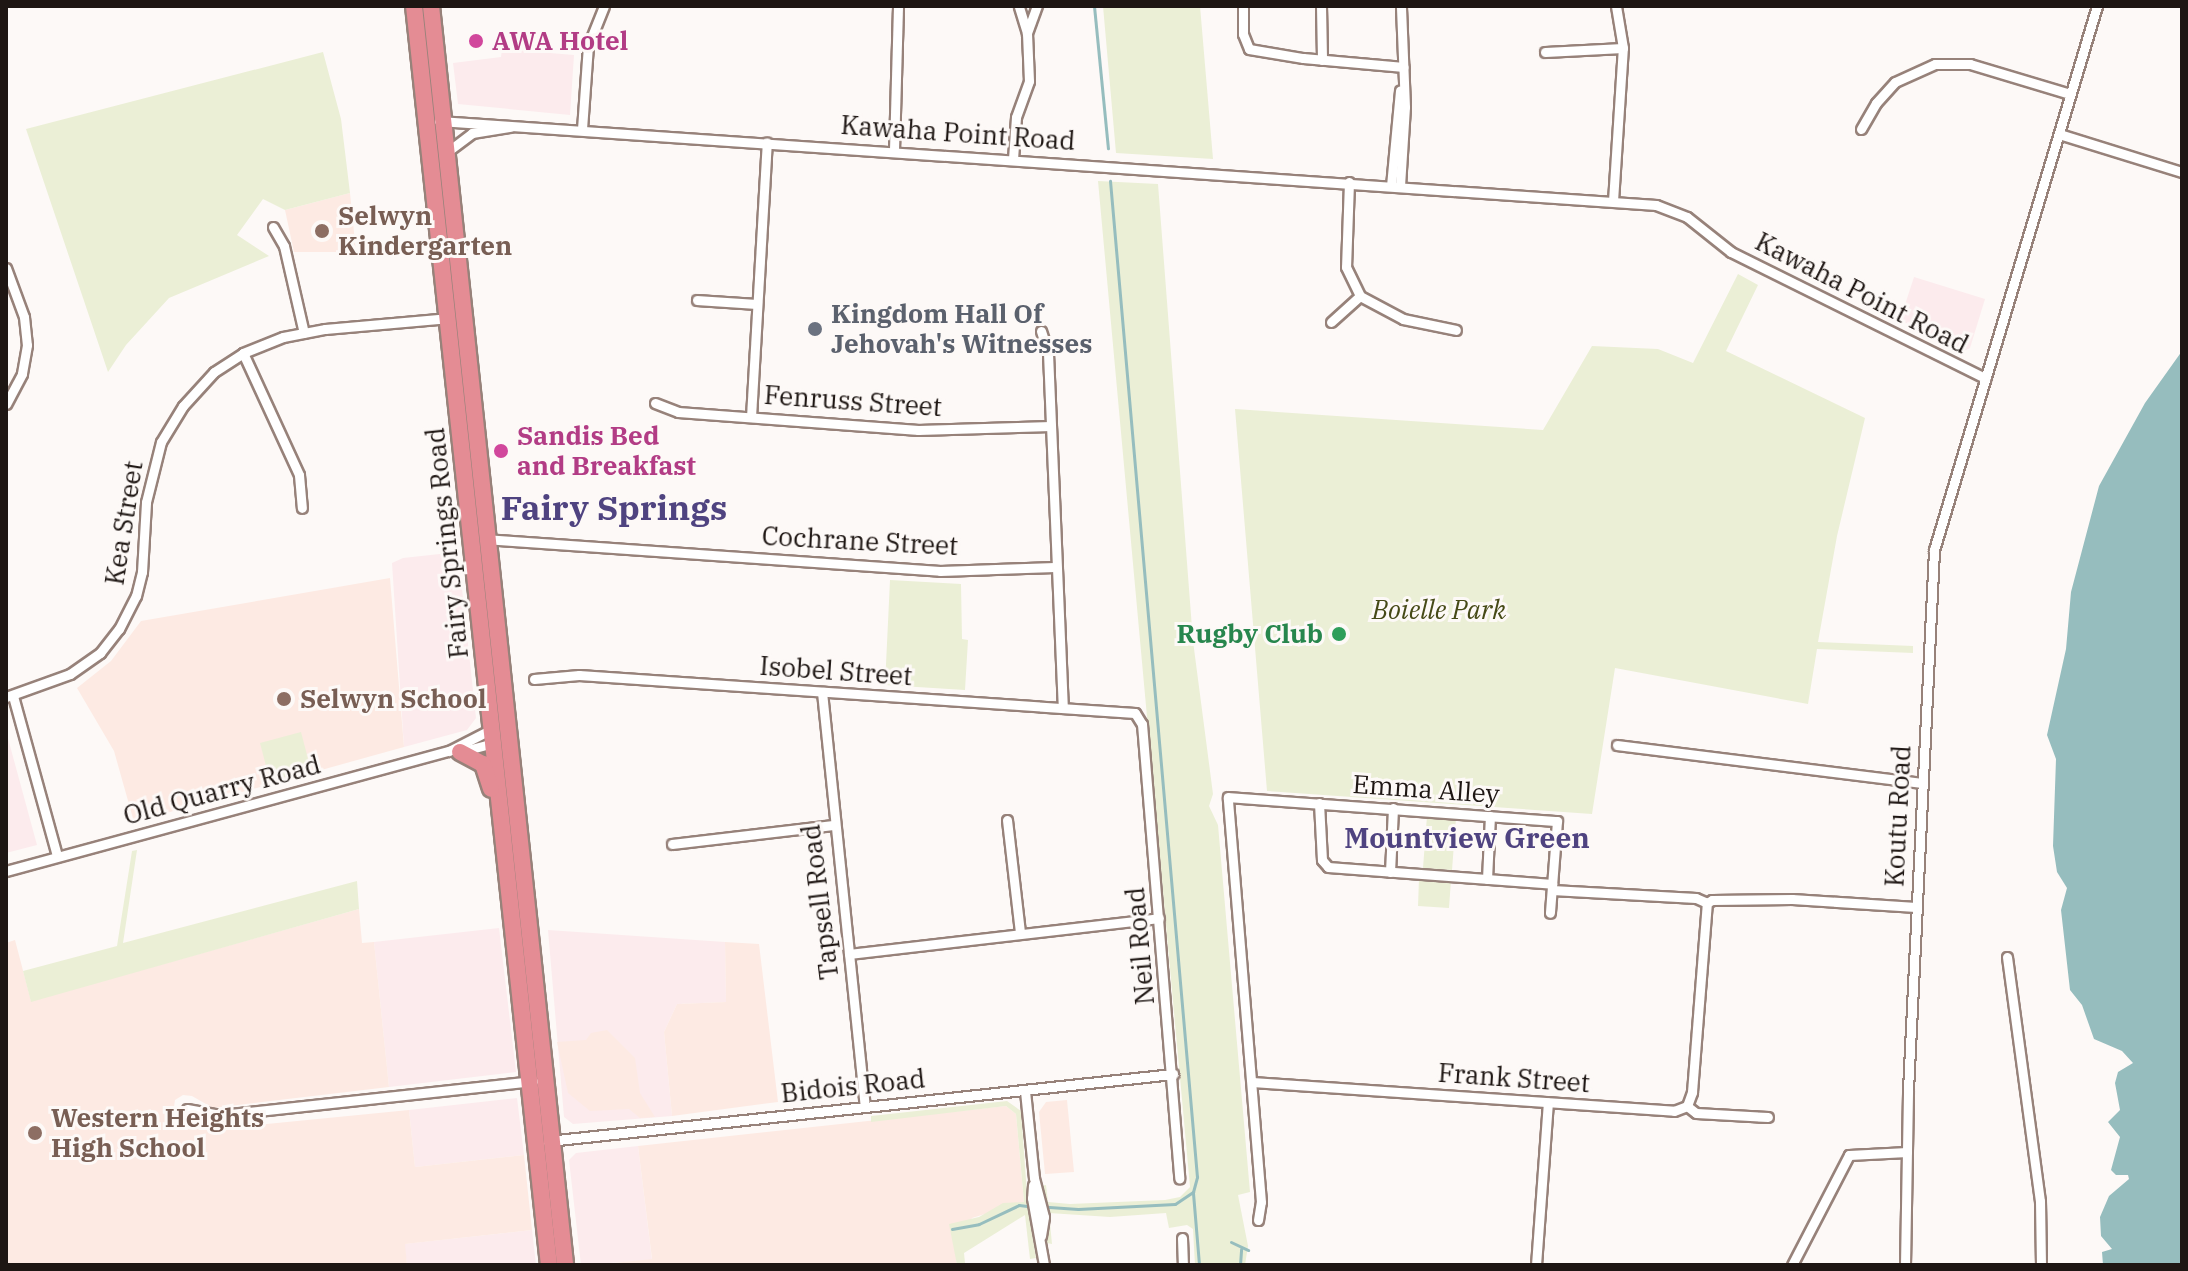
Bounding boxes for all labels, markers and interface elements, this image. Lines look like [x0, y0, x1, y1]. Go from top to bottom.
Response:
place label: AWA Hotel [492, 25, 628, 57]
marker: AWA Hotel [467, 32, 485, 50]
street label: Kawaha Point Road [840, 109, 1076, 157]
place label: Selwyn Kindergarten [338, 200, 512, 262]
marker: Selwyn Kindergarten [313, 222, 331, 240]
street label: Kawaha Point Road [1750, 226, 1974, 360]
place label: Kingdom Hall Of Jehovah's Witnesses [831, 298, 1092, 360]
marker: Kingdom Hall Of Jehovah's Witnesses [806, 320, 824, 338]
street label: Fenruss Street [763, 379, 943, 423]
place label: Sandis Bed and Breakfast [517, 420, 696, 482]
street label: Fairy Springs Road [419, 426, 475, 660]
marker: Sandis Bed and Breakfast [492, 442, 510, 460]
street label: Kea Street [99, 459, 149, 587]
district label: Fairy Springs [501, 488, 727, 528]
street label: Cochrane Street [761, 520, 959, 562]
park label: Boielle Park [1372, 594, 1506, 626]
place label: Rugby Club [1177, 618, 1323, 650]
marker: Rugby Club [1330, 625, 1348, 643]
street label: Isobel Street [759, 650, 913, 692]
place label: Selwyn School [300, 683, 486, 715]
marker: Selwyn School [275, 690, 293, 708]
street label: Koutu Road [1879, 744, 1917, 888]
street label: Old Quarry Road [120, 749, 324, 831]
street label: Emma Alley [1351, 768, 1501, 810]
district label: Mountview Green [1344, 821, 1590, 855]
street label: Tapsell Road [795, 823, 845, 981]
street label: Neil Road [1119, 886, 1161, 1006]
street label: Frank Street [1437, 1057, 1591, 1099]
street label: Bidois Road [779, 1063, 927, 1109]
place label: Western Heights High School [51, 1102, 264, 1164]
marker: Western Heights High School [26, 1124, 44, 1142]

